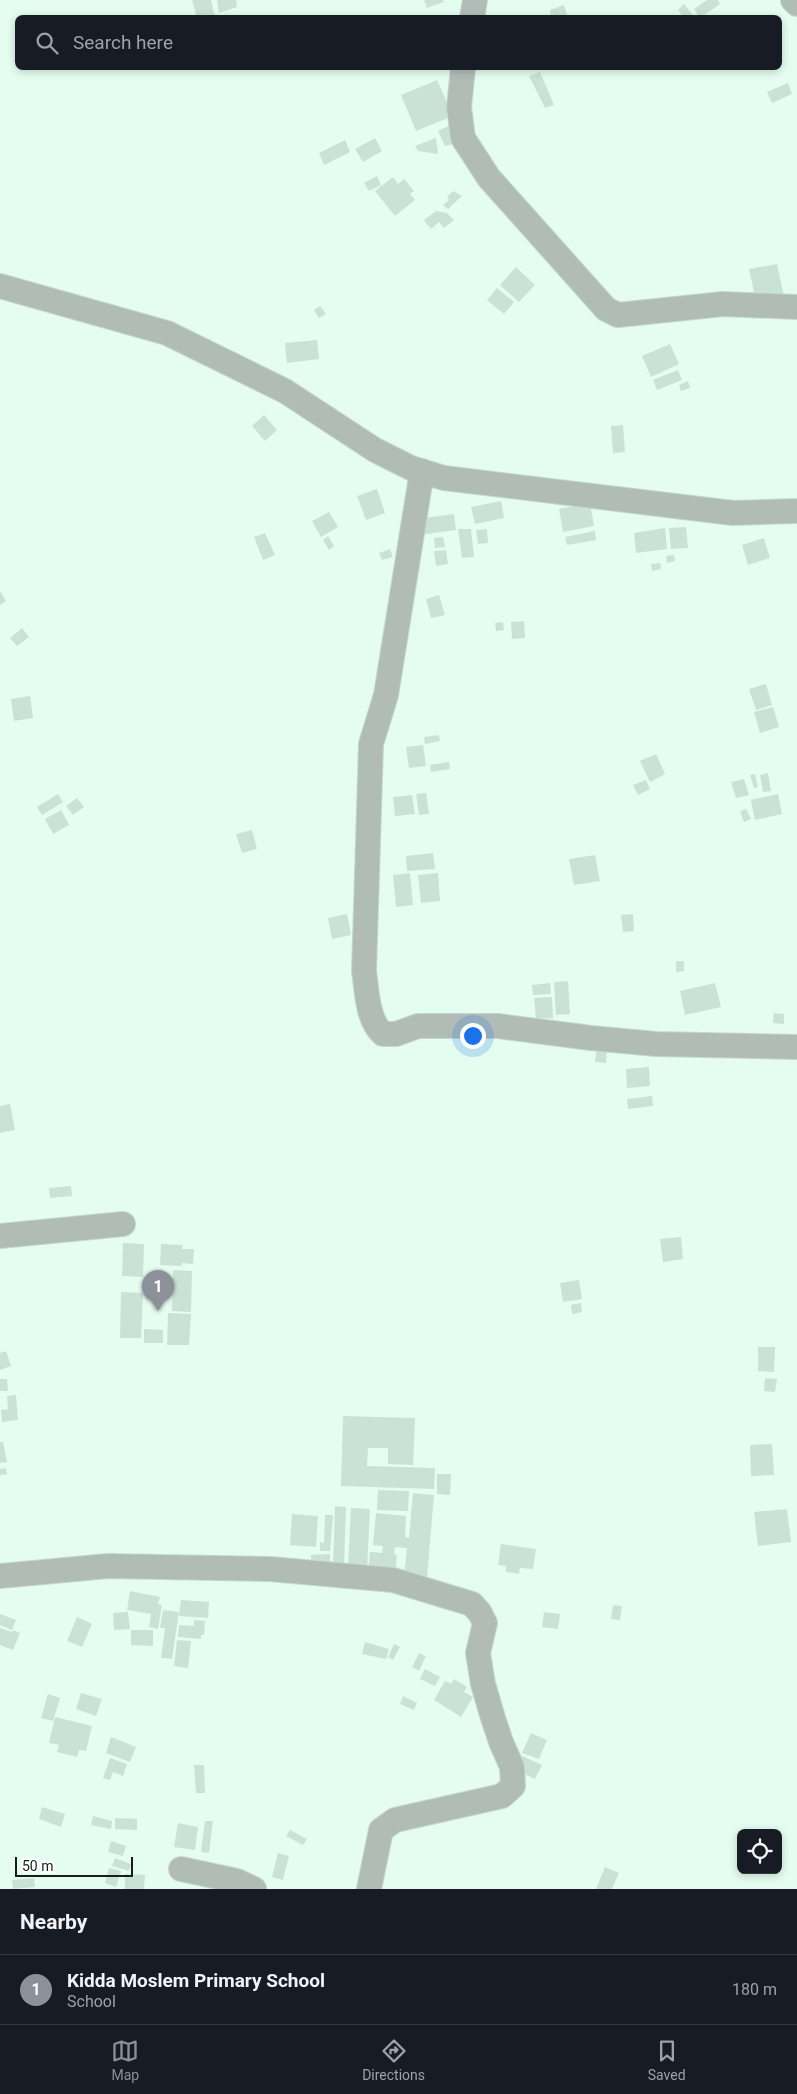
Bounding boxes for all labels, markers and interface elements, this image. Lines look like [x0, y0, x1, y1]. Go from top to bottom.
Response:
search box [15, 15, 782, 70]
icon: search [33, 29, 61, 57]
text: Search here [73, 31, 173, 54]
your location [460, 1023, 486, 1049]
pin: 1 [142, 1270, 174, 1311]
map controls [737, 1829, 782, 1874]
button: locate [737, 1829, 782, 1874]
scale bar [15, 1854, 132, 1877]
text: 50 m [22, 1858, 54, 1874]
text: Nearby [20, 1910, 87, 1934]
text: Kidda Moslem Primary School [67, 1969, 325, 1992]
text: 1 [31, 1980, 41, 1999]
text: 180 m [732, 1980, 777, 1999]
text: School [67, 1992, 116, 2011]
tab: Map [111, 2037, 139, 2083]
tab: Directions [362, 2037, 425, 2083]
tab: Saved [648, 2037, 686, 2083]

